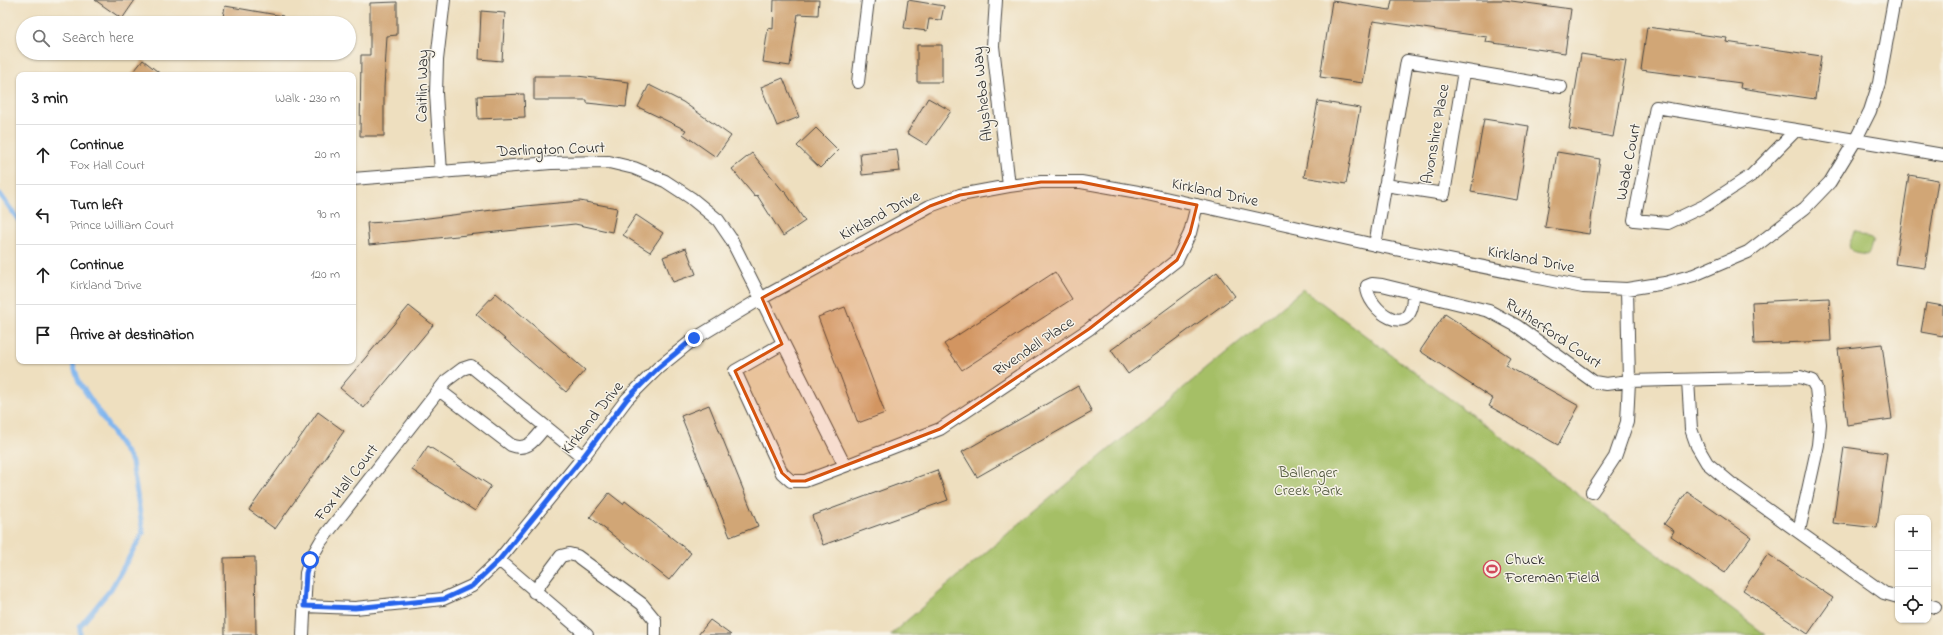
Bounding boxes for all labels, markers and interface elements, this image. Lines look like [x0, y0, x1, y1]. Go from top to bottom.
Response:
search box [16, 16, 356, 60]
icon: search [30, 27, 52, 49]
text: Search here [62, 27, 134, 49]
street label: Alysheba Way [966, 45, 1000, 143]
street label: Caitlin Way [410, 49, 436, 123]
street label: Avonshire Place [1415, 81, 1457, 186]
text: 3 min [32, 86, 68, 111]
text: Walk · 230 m [275, 89, 340, 108]
street label: Wade Court [1610, 121, 1648, 202]
text: Continue [70, 134, 124, 156]
street label: Darlington Court [496, 136, 606, 164]
icon: ahead [32, 144, 54, 166]
text: 20 m [315, 145, 340, 164]
text: Fox Hall Court [70, 156, 145, 175]
street label: Kirkland Drive [1169, 172, 1261, 214]
street label: Kirkland Drive [835, 184, 925, 247]
text: Turn left [70, 194, 123, 216]
icon: left [32, 204, 54, 226]
text: 90 m [317, 205, 340, 224]
text: Prince William Court [70, 216, 174, 235]
street label: Kirkland Drive [1485, 240, 1577, 280]
text: Continue [70, 254, 124, 276]
icon: ahead [32, 264, 54, 286]
text: 120 m [310, 265, 340, 284]
text: Kirkland Drive [70, 276, 142, 295]
street label: Rutherford Court [1500, 293, 1607, 376]
street label: Rivendell Place [989, 311, 1080, 383]
icon: arrive [32, 324, 54, 346]
text: Arrive at destination [70, 324, 194, 346]
route end [685, 329, 703, 347]
street label: Kirkland Drive [556, 376, 631, 460]
street label: Fox Hall Court [309, 439, 385, 528]
park label: Ballenger Creek Park [1274, 461, 1343, 503]
map controls [1895, 515, 1931, 623]
button: + [1895, 515, 1931, 551]
place label: Chuck Foreman Field [1504, 548, 1599, 590]
route start [301, 551, 319, 569]
button: − [1895, 551, 1931, 587]
sports icon: Chuck Foreman Field [1482, 559, 1502, 579]
button: locate [1895, 587, 1931, 623]

